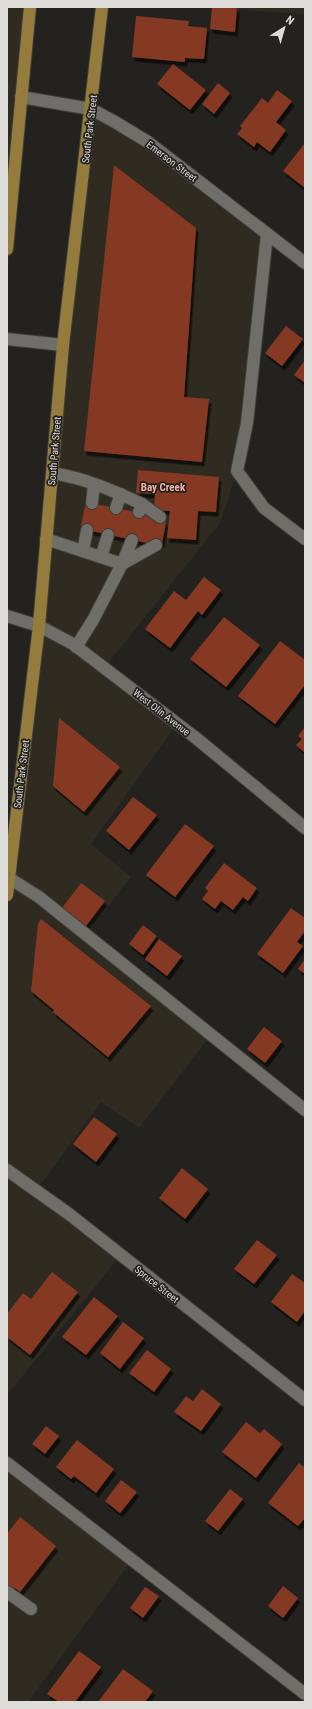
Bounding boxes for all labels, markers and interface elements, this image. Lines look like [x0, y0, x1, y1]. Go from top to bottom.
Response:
north arrow [264, 8, 304, 48]
text: N [283, 13, 297, 28]
street label: South Park Street [80, 94, 99, 164]
street label: Emerson Street [144, 139, 199, 184]
street label: South Park Street [46, 416, 63, 486]
district label: Bay Creek [141, 481, 186, 494]
street label: West Olin Avenue [131, 687, 192, 738]
street label: South Park Street [12, 739, 31, 809]
street label: Spruce Street [132, 1264, 181, 1305]

